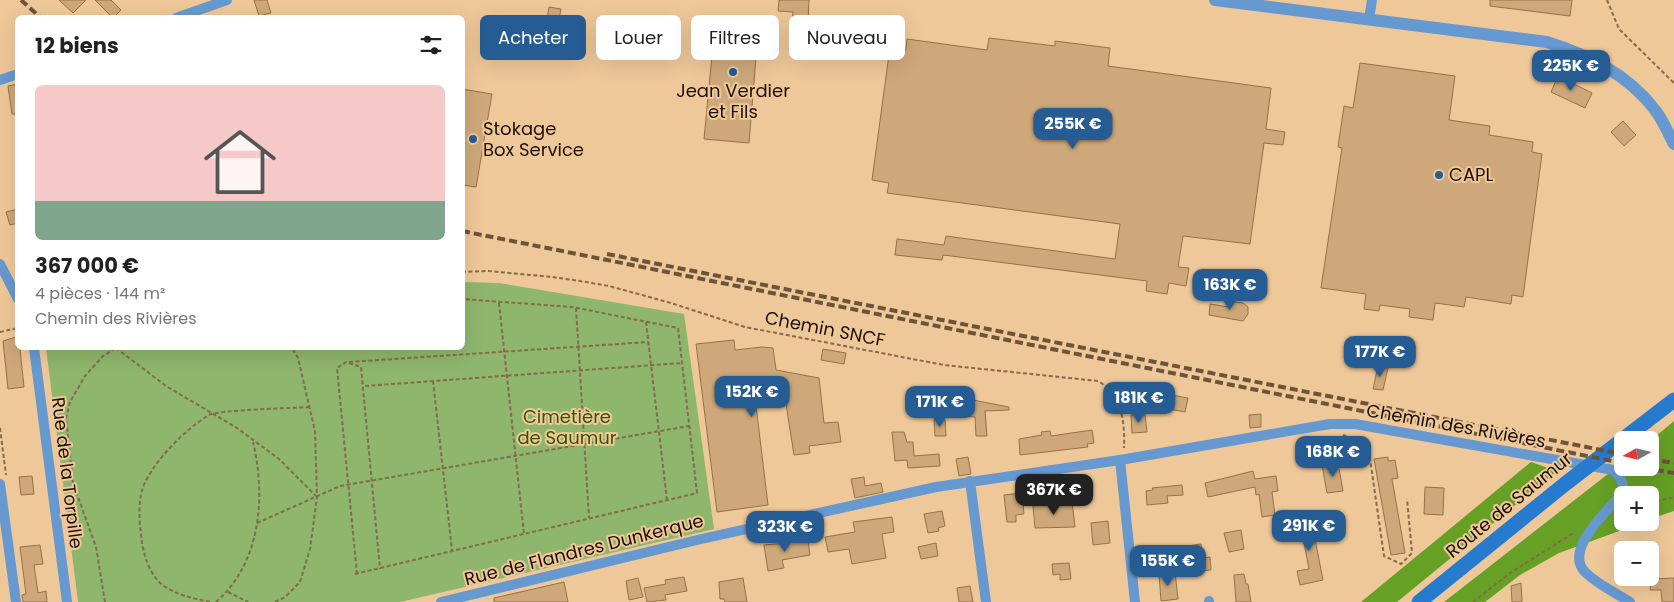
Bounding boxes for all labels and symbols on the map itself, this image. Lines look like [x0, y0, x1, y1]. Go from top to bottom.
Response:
pin: 225K € [1530, 49, 1612, 92]
marker: Jean Verdier et Fils [727, 66, 739, 78]
place label: Jean Verdier et Fils [676, 78, 790, 124]
pin: 255K € [1032, 108, 1114, 150]
place label: Stokage Box Service [483, 116, 584, 162]
marker: Stokage Box Service [467, 133, 479, 145]
place label: CAPL [1449, 162, 1493, 187]
marker: CAPL [1433, 169, 1445, 181]
pin: 163K € [1189, 268, 1271, 311]
street label: Chemin SNCF [763, 305, 887, 352]
pin: 177K € [1339, 336, 1421, 378]
pin: 152K € [711, 376, 793, 418]
pin: 181K € [1098, 382, 1180, 424]
pin: 171K € [899, 386, 981, 428]
street label: Rue de la Torpille [46, 396, 89, 550]
street label: Chemin des Rivières [1364, 397, 1548, 454]
park label: Cimetière de Saumur [517, 404, 617, 450]
north arrow [1614, 431, 1659, 476]
pin: 168K € [1292, 436, 1374, 478]
street label: Route de Saumur [1440, 446, 1577, 563]
pin: 367K € [1013, 474, 1095, 516]
street label: Rue de Flandres Dunkerque [462, 508, 706, 591]
pin: 323K € [744, 510, 826, 553]
pin: 291K € [1268, 510, 1350, 552]
pin: 155K € [1127, 544, 1209, 587]

